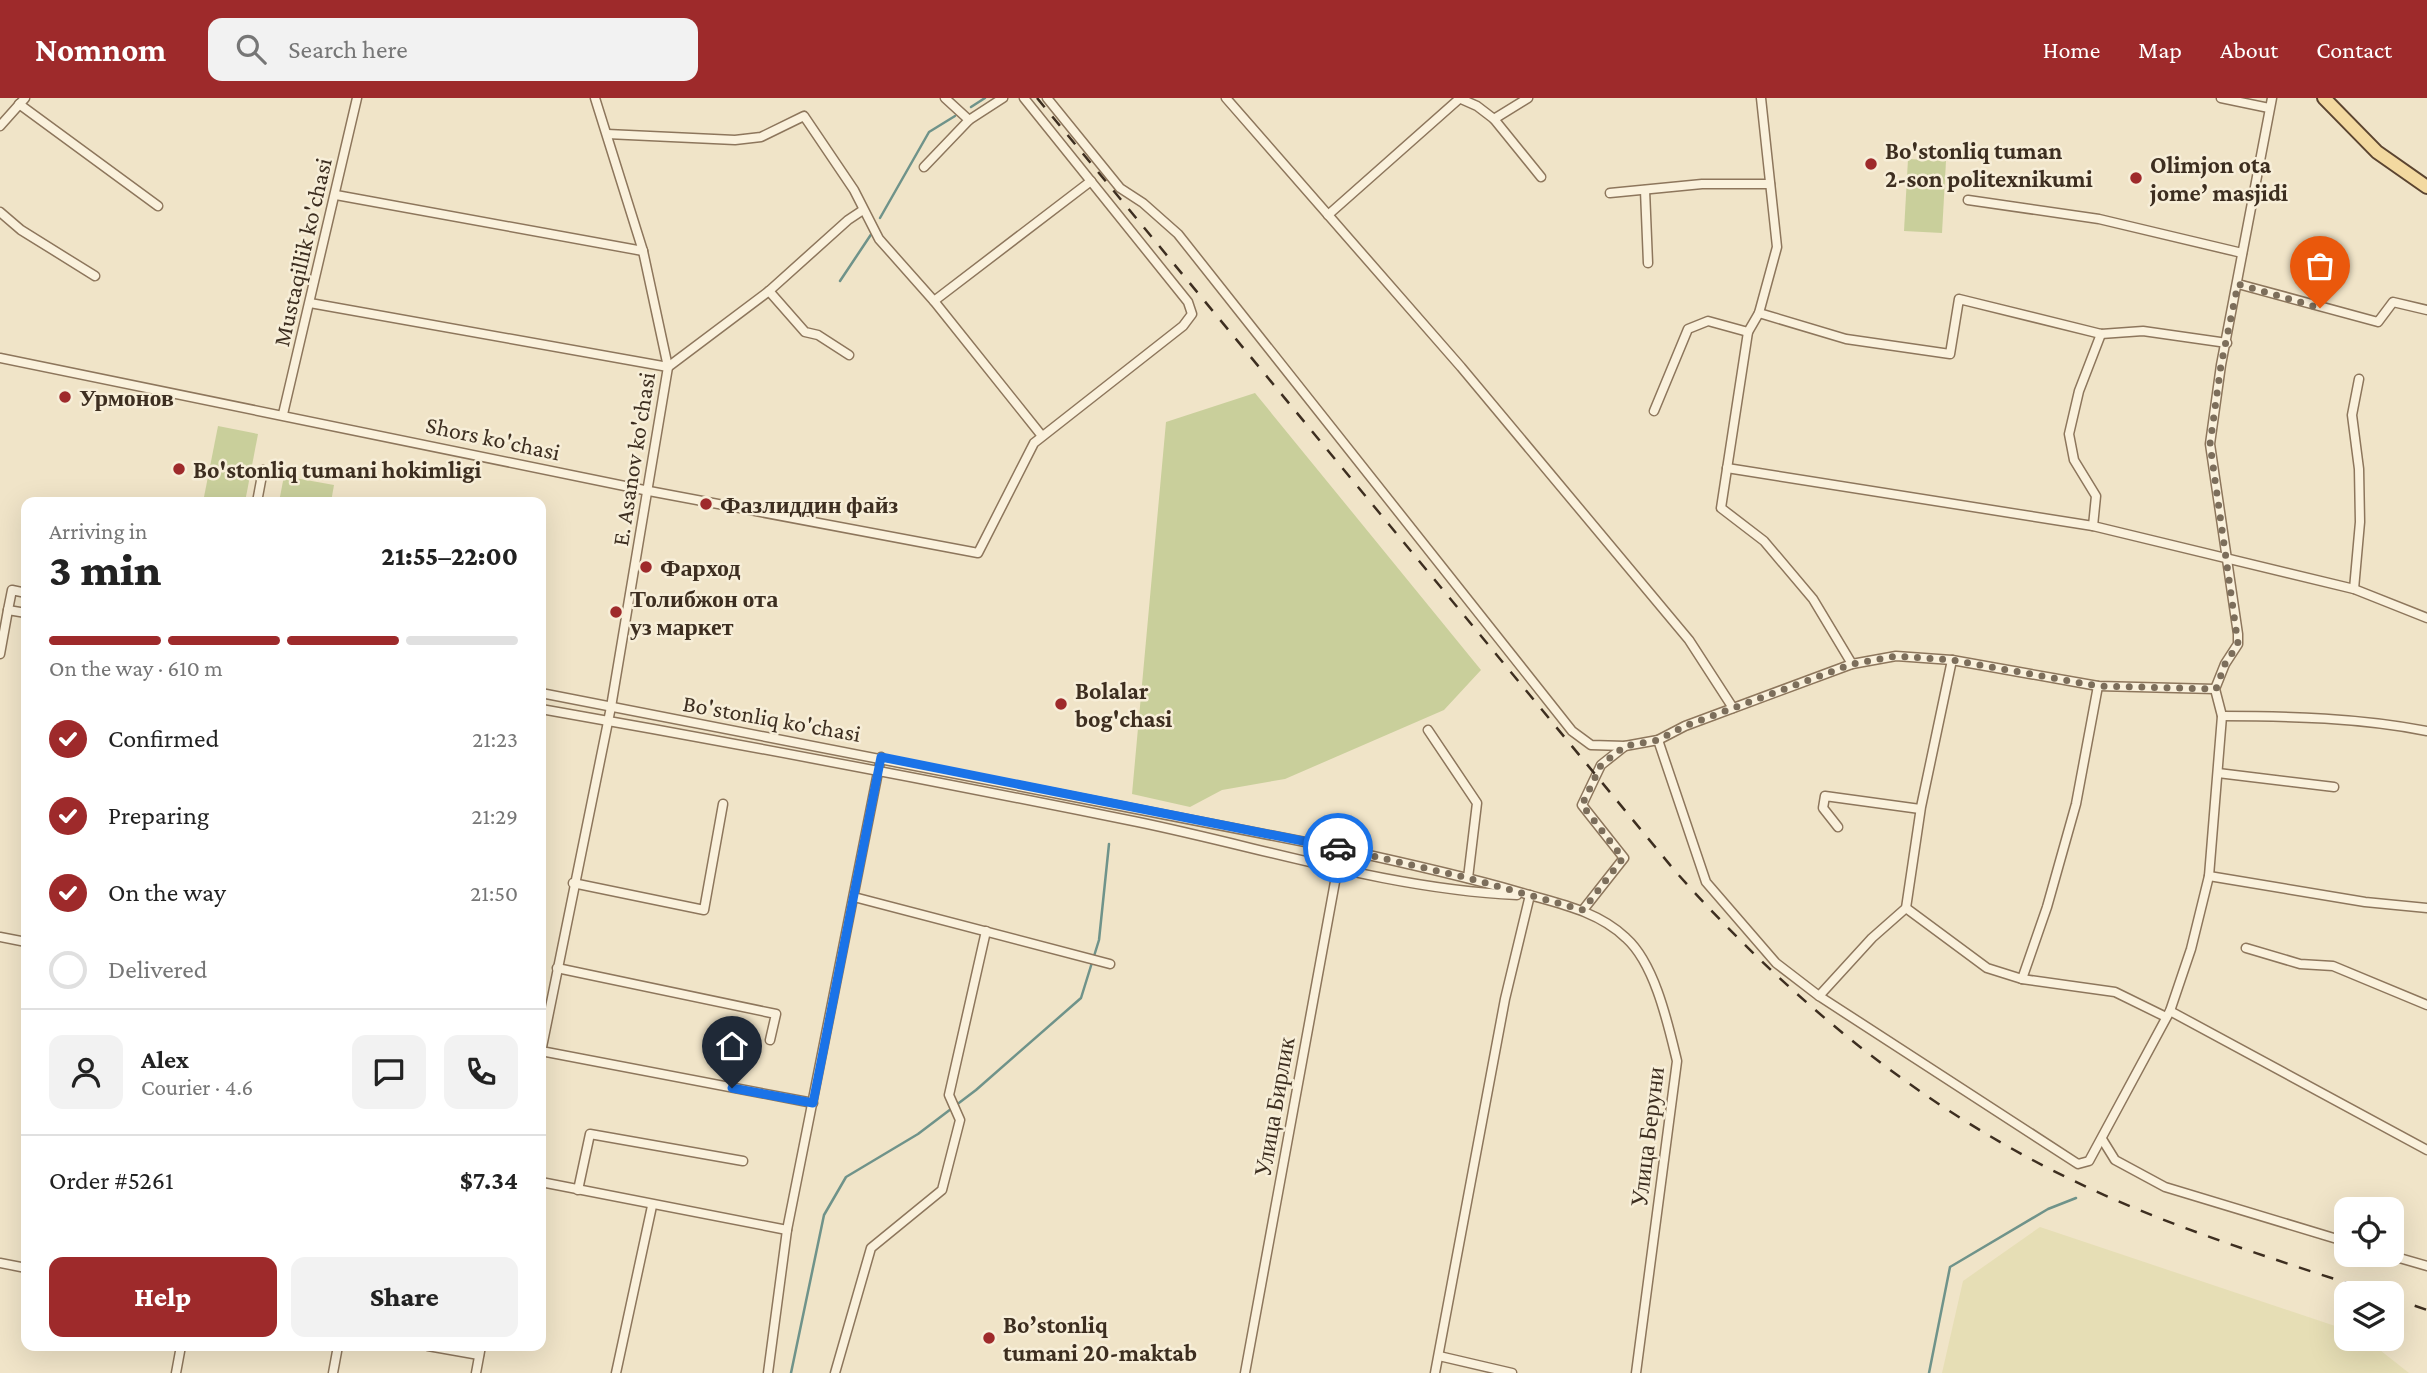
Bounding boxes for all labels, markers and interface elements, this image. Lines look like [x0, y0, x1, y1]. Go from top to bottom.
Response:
search box [208, 18, 698, 81]
icon: search [232, 30, 270, 68]
text: Nomnom [35, 31, 166, 68]
text: Search here [288, 35, 408, 64]
text: Home [2043, 36, 2100, 63]
text: Map [2138, 36, 2182, 63]
text: About [2220, 36, 2278, 63]
text: Contact [2316, 36, 2392, 63]
place label: Bo'stonliq tuman 2-son politexnikumi [1885, 137, 2093, 192]
place label: Olimjon ota jome’ masjidi [2149, 151, 2288, 207]
street label: Mustaqillik ko'chasi [267, 155, 337, 349]
marker: Bo'stonliq tuman 2-son politexnikumi [1863, 156, 1879, 172]
marker: Olimjon ota jome’ masjidi [2128, 170, 2144, 186]
pin [2290, 236, 2350, 308]
icon: bag [2301, 247, 2339, 285]
street label: E. Asanov ko'chasi [606, 370, 660, 548]
place label: Урмонов [79, 384, 174, 411]
marker: Урмонов [57, 389, 73, 405]
street label: Shors ko'chasi [423, 411, 563, 465]
place label: Bo'stonliq tumani hokimligi [193, 456, 481, 483]
marker: Bo'stonliq tumani hokimligi [171, 461, 187, 477]
place label: Фазлиддин файз [720, 491, 899, 518]
marker: Фазлиддин файз [698, 496, 714, 512]
text: Arriving in [49, 518, 147, 544]
text: 21:55–22:00 [381, 542, 518, 571]
text: 3 min [49, 544, 161, 595]
place label: Фарход [660, 554, 741, 581]
marker: Фарход [638, 559, 654, 575]
place label: Толибжон ота уз маркет [630, 585, 778, 640]
marker: Толибжон ота уз маркет [608, 604, 624, 620]
text: On the way · 610 m [49, 655, 223, 681]
place label: Bolalar bog'chasi [1074, 677, 1172, 732]
street label: Bo'stonliq ko'chasi [681, 689, 863, 747]
marker: Bolalar bog'chasi [1053, 696, 1069, 712]
icon: check [49, 720, 87, 758]
text: Confirmed [108, 724, 219, 753]
text: 21:23 [472, 726, 518, 752]
icon: check [49, 797, 87, 835]
text: Preparing [108, 801, 209, 830]
text: 21:29 [472, 803, 518, 829]
courier [1303, 813, 1373, 883]
icon: car [1319, 829, 1357, 867]
icon: check [49, 874, 87, 912]
text: On the way [108, 878, 226, 907]
text: 21:50 [470, 880, 518, 906]
text: Delivered [108, 955, 207, 984]
pin [702, 1016, 762, 1088]
icon: home [713, 1027, 751, 1065]
street label: Улица Бирлик [1248, 1034, 1300, 1179]
button: person [49, 1035, 123, 1109]
button: chat [352, 1035, 426, 1109]
button: phone [444, 1035, 518, 1109]
text: Alex [141, 1045, 189, 1074]
street label: Улица Беруни [1625, 1065, 1669, 1209]
text: Courier · 4.6 [141, 1074, 253, 1100]
text: Order #5261 [49, 1166, 174, 1195]
text: $7.34 [460, 1166, 518, 1195]
map controls [2334, 1197, 2404, 1351]
button: locate [2334, 1197, 2404, 1267]
button: Help [49, 1257, 277, 1337]
button: Share [291, 1257, 518, 1337]
button: layers [2334, 1281, 2404, 1351]
place label: Bo’stonliq tumani 20-maktab [1003, 1311, 1197, 1366]
marker: Bo’stonliq tumani 20-maktab [981, 1330, 997, 1346]

